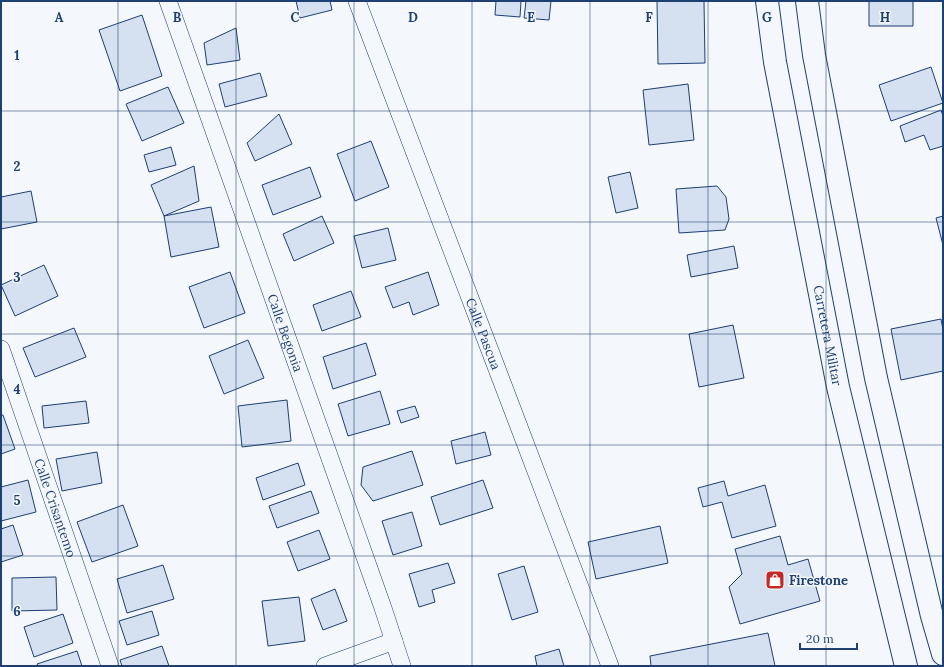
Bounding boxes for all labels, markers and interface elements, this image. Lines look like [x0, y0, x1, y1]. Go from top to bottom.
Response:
text: A [55, 9, 64, 26]
text: B [173, 9, 182, 26]
text: C [291, 9, 300, 26]
text: D [408, 9, 418, 26]
text: E [527, 9, 535, 26]
text: F [645, 9, 653, 26]
text: G [762, 9, 772, 26]
text: H [880, 9, 890, 26]
text: 1 [14, 47, 20, 64]
text: 2 [14, 158, 21, 175]
text: 3 [13, 269, 21, 286]
street label: Carretera Militar [810, 284, 846, 387]
street label: Calle Begonia [264, 292, 307, 374]
street label: Calle Pascua [462, 296, 505, 372]
text: 4 [13, 381, 21, 398]
street label: Calle Crisantemo [31, 456, 81, 560]
text: 5 [13, 492, 21, 509]
shop icon: Firestone [764, 569, 786, 591]
place label: Firestone [789, 572, 848, 589]
text: 6 [13, 603, 21, 620]
scale bar [800, 625, 857, 651]
text: 20 m [806, 631, 834, 646]

